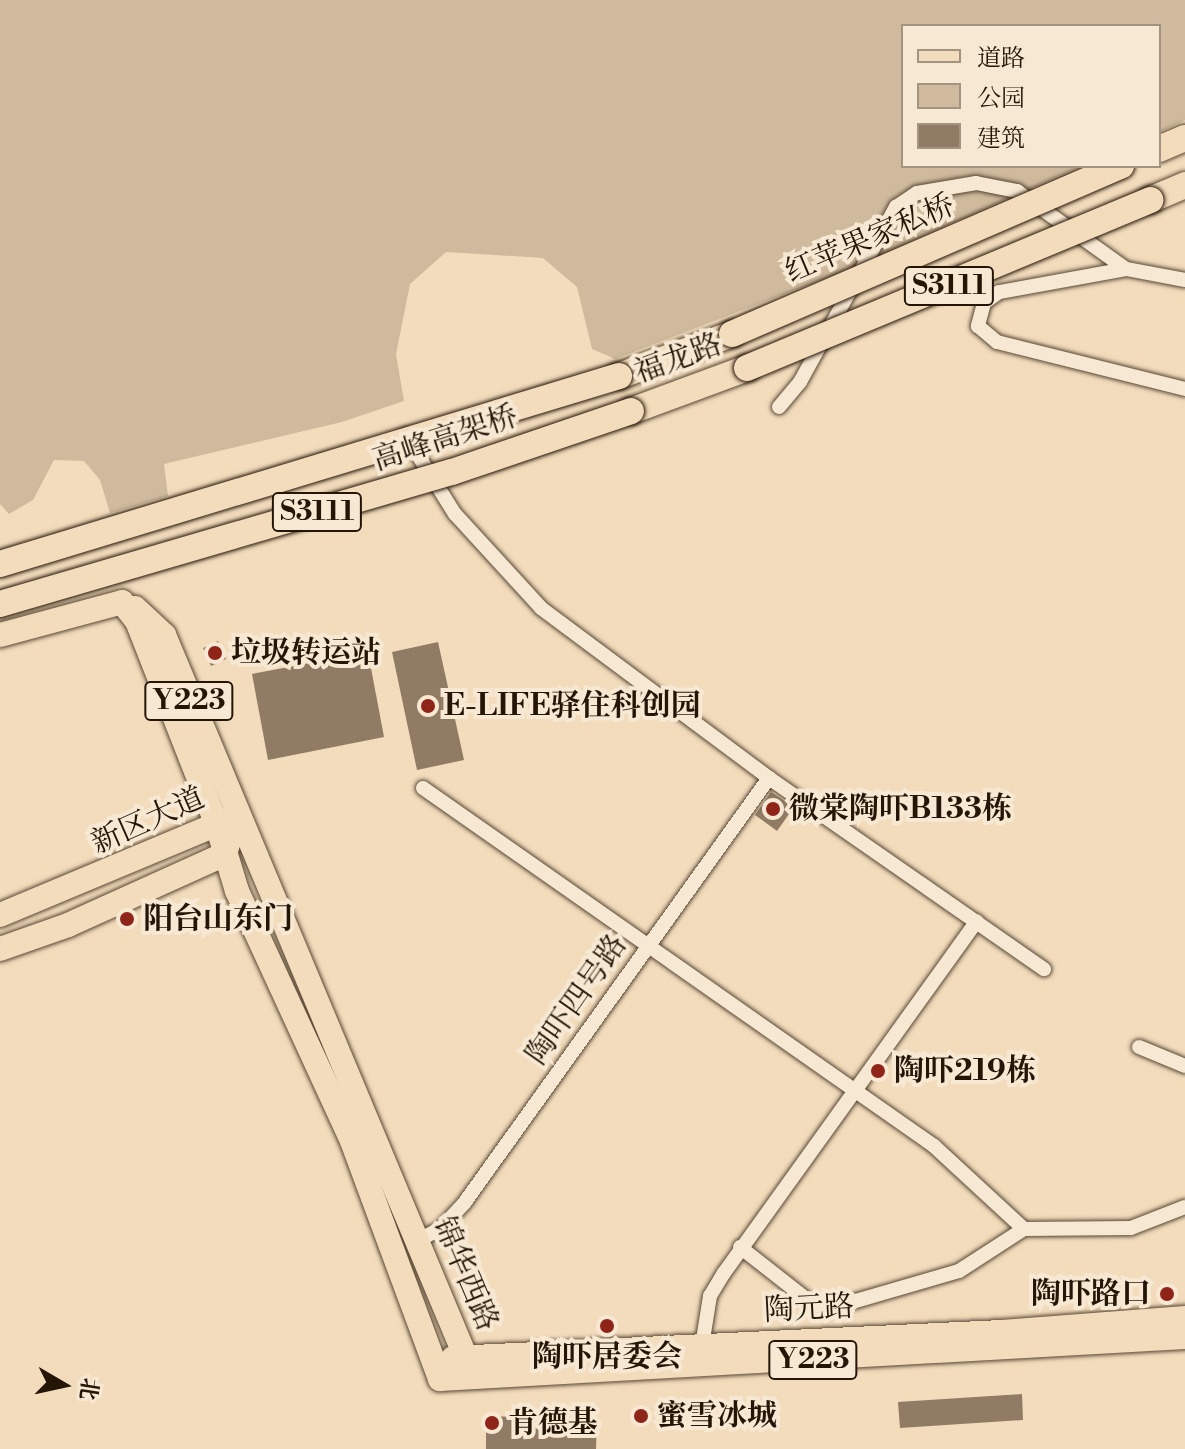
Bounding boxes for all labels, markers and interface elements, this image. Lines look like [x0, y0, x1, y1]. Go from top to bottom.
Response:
legend [901, 24, 1161, 168]
text: 道路 [977, 44, 1025, 74]
text: 公园 [977, 84, 1025, 114]
text: 建筑 [977, 124, 1025, 154]
street label: 红苹果家私桥 [780, 187, 960, 291]
road number: S3111 [903, 262, 995, 310]
street label: 福龙路 [630, 327, 726, 391]
street label: 高峰高架桥 [368, 399, 522, 479]
road number: S3111 [271, 488, 363, 536]
place label: 垃圾转运站 [231, 635, 381, 671]
marker: 垃圾转运站 [206, 644, 224, 662]
road number: Y223 [143, 677, 235, 725]
place label: E-LIFE驿住科创园 [444, 688, 701, 724]
marker: E-LIFE驿住科创园 [419, 697, 437, 715]
street label: 新区大道 [86, 780, 210, 862]
place label: 微棠陶吓B133栋 [789, 791, 1012, 827]
marker: 微棠陶吓B133栋 [764, 800, 782, 818]
place label: 阳台山东门 [143, 901, 293, 937]
marker: 阳台山东门 [118, 910, 136, 928]
street label: 陶吓四号路 [519, 928, 635, 1072]
place label: 陶吓219栋 [894, 1053, 1036, 1089]
marker: 陶吓219栋 [869, 1062, 887, 1080]
street label: 锦华西路 [425, 1212, 505, 1336]
place label: 陶吓路口 [1031, 1276, 1151, 1312]
marker: 陶吓路口 [1158, 1285, 1176, 1303]
street label: 陶元路 [763, 1289, 855, 1329]
marker: 陶吓居委会 [598, 1317, 616, 1335]
road number: Y223 [767, 1336, 859, 1384]
place label: 陶吓居委会 [532, 1339, 682, 1375]
north arrow [24, 1345, 104, 1425]
text: 北 [73, 1376, 103, 1402]
place label: 蜜雪冰城 [657, 1398, 777, 1434]
place label: 肯德基 [508, 1405, 598, 1441]
marker: 蜜雪冰城 [632, 1407, 650, 1425]
marker: 肯德基 [483, 1414, 501, 1432]

